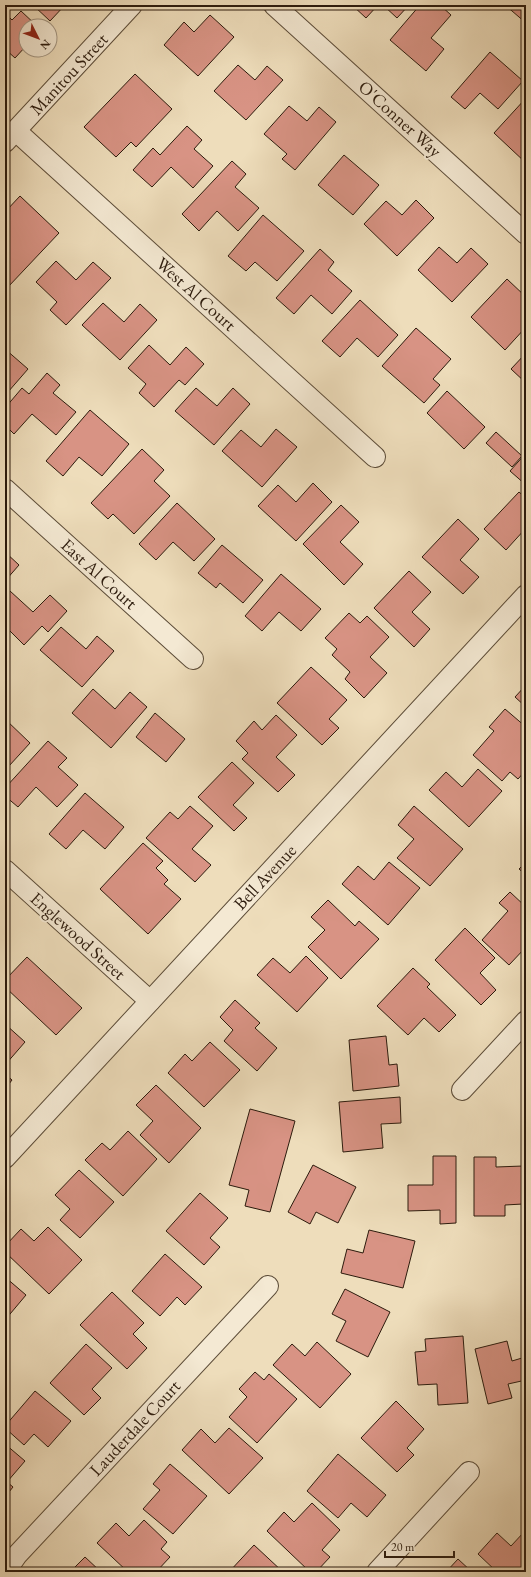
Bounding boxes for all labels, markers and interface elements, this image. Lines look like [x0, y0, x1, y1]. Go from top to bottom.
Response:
north arrow [18, 18, 58, 58]
street label: Manitou Street [25, 27, 113, 120]
text: N [37, 37, 54, 53]
street label: O'Conner Way [354, 75, 447, 162]
street label: West Al Court [151, 252, 241, 336]
street label: East Al Court [56, 533, 143, 614]
street label: Bell Avenue [228, 839, 301, 914]
street label: Englewood Street [26, 887, 131, 985]
street label: Lauderdale Court [84, 1374, 185, 1481]
scale bar [385, 1533, 454, 1559]
text: 20 m [391, 1539, 415, 1555]

